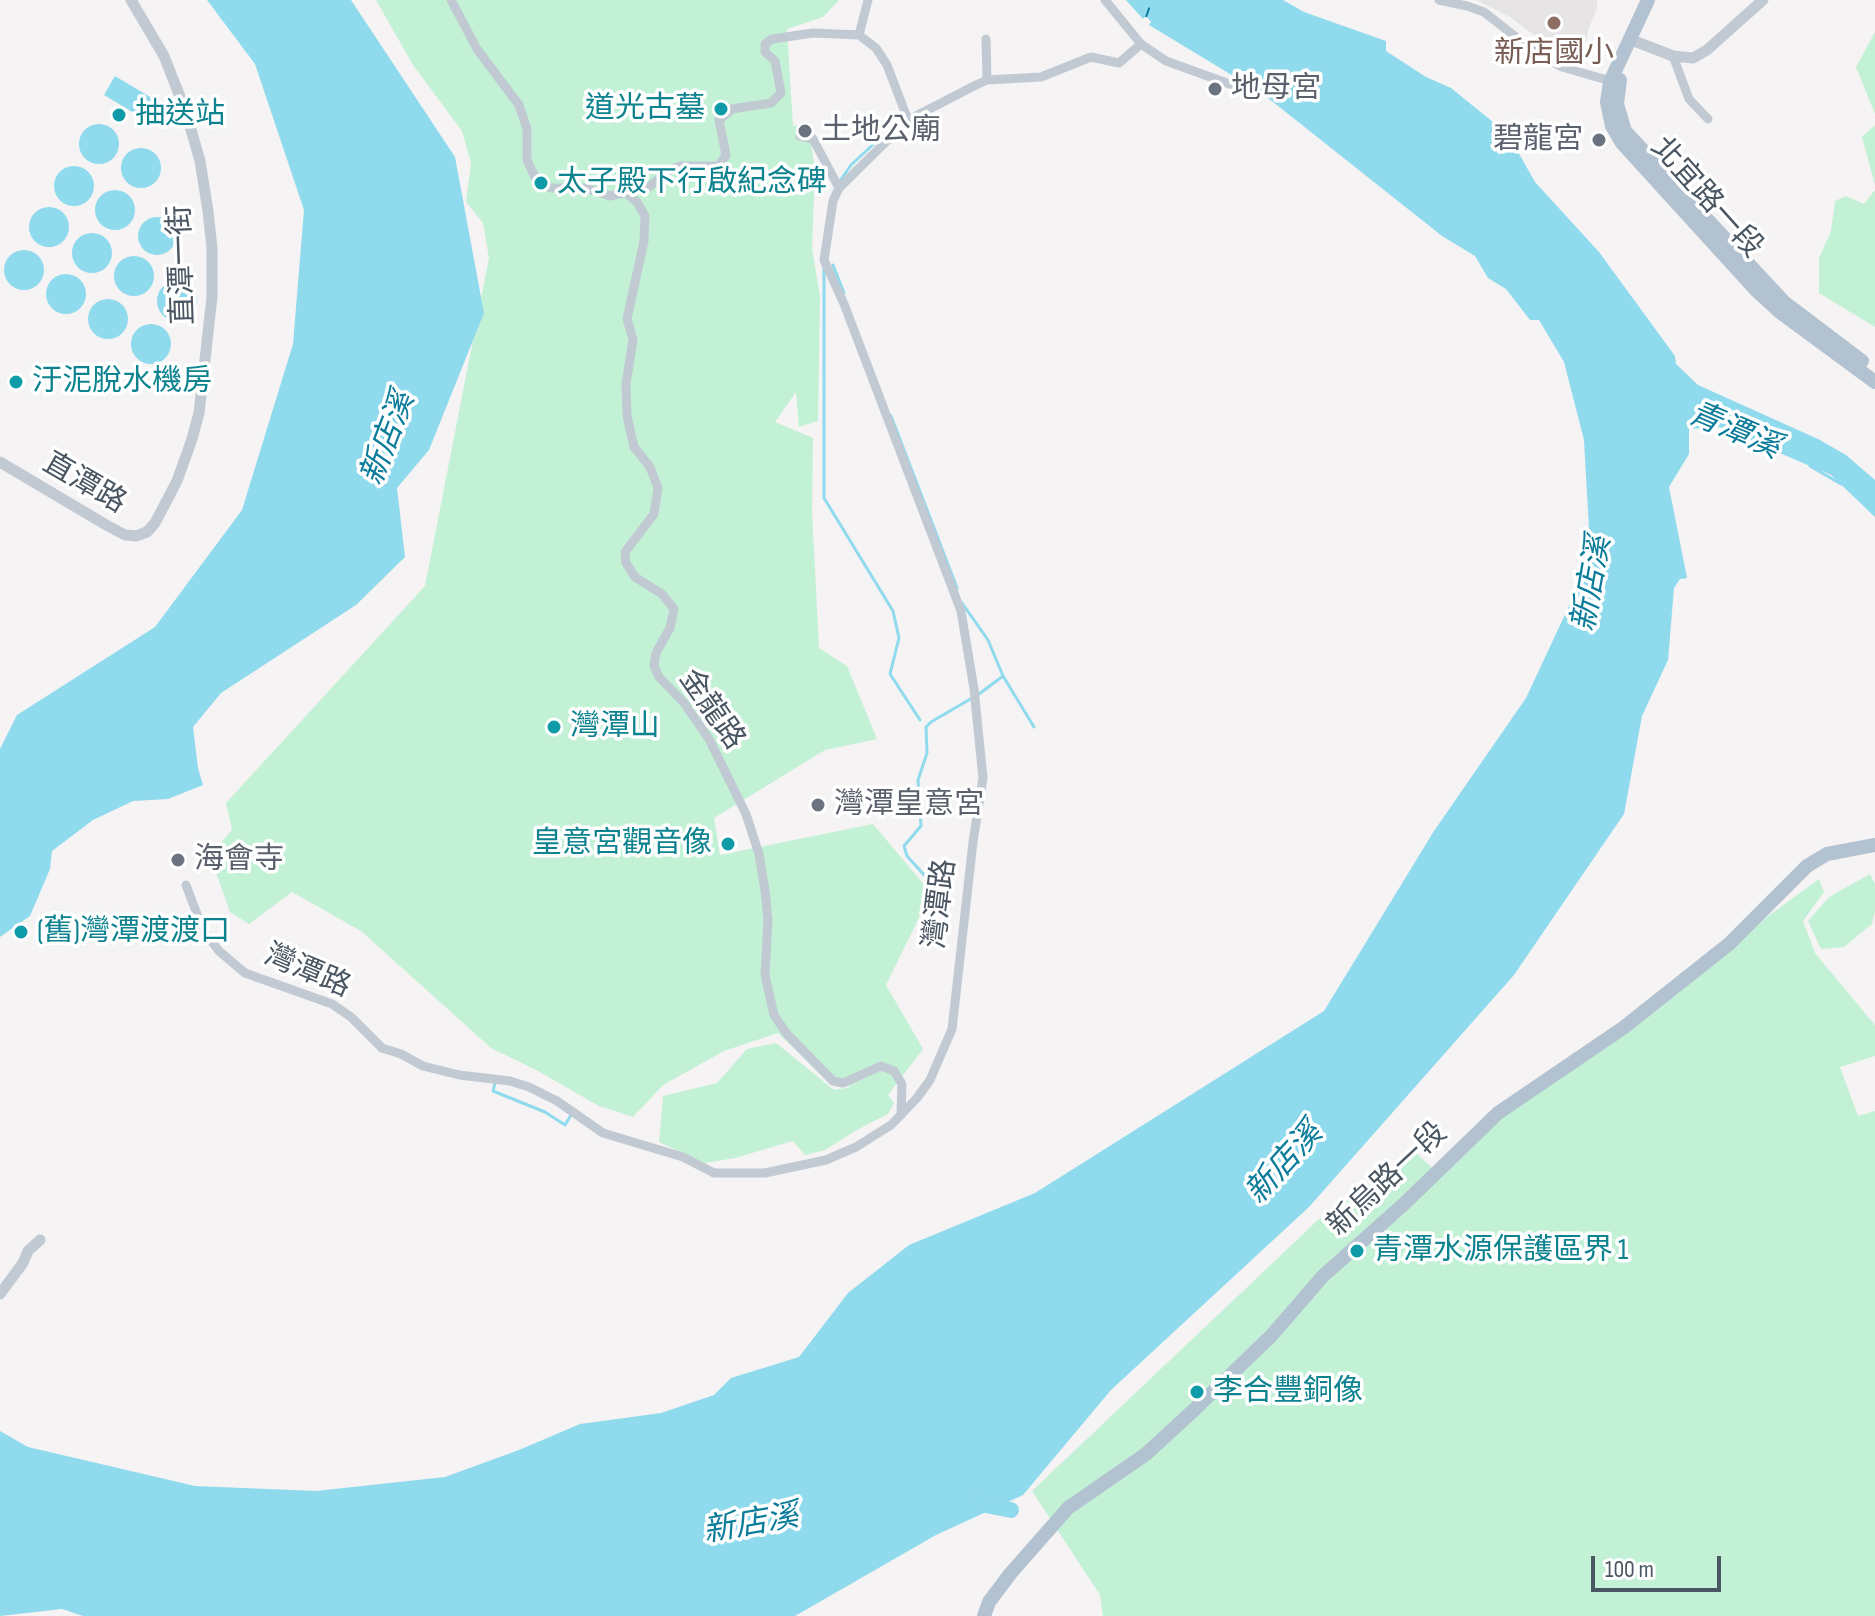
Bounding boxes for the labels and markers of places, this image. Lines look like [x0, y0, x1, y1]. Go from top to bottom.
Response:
marker: 新店國小 [1545, 14, 1563, 32]
place label: 新店國小 [1494, 36, 1614, 72]
place label: 地母宮 [1231, 71, 1321, 107]
marker: 地母宮 [1206, 80, 1224, 98]
place label: 道光古墓 [585, 91, 705, 127]
place label: 抽送站 [135, 97, 225, 133]
marker: 道光古墓 [712, 100, 730, 118]
marker: 抽送站 [110, 106, 128, 124]
place label: 土地公廟 [821, 113, 941, 149]
marker: 土地公廟 [796, 122, 814, 140]
place label: 碧龍宮 [1493, 122, 1583, 158]
marker: 碧龍宮 [1590, 131, 1608, 149]
place label: 太子殿下行啟紀念碑 [557, 165, 827, 201]
marker: 太子殿下行啟紀念碑 [532, 174, 550, 192]
place label: 汙泥脫水機房 [32, 364, 212, 400]
marker: 汙泥脫水機房 [7, 373, 25, 391]
place label: 灣潭山 [570, 709, 660, 745]
marker: 灣潭山 [545, 718, 563, 736]
place label: 灣潭皇意宮 [834, 787, 984, 823]
marker: 灣潭皇意宮 [809, 796, 827, 814]
place label: 皇意宮觀音像 [532, 826, 712, 862]
marker: 皇意宮觀音像 [719, 835, 737, 853]
place label: 海會寺 [194, 842, 284, 878]
marker: 海會寺 [169, 851, 187, 869]
place label: (舊)灣潭渡渡口 [37, 914, 230, 950]
marker: (舊)灣潭渡渡口 [12, 923, 30, 941]
place label: 青潭水源保護區界 1 [1373, 1233, 1628, 1269]
marker: 青潭水源保護區界 1 [1348, 1242, 1366, 1260]
place label: 李合豐銅像 [1213, 1374, 1363, 1410]
marker: 李合豐銅像 [1188, 1383, 1206, 1401]

